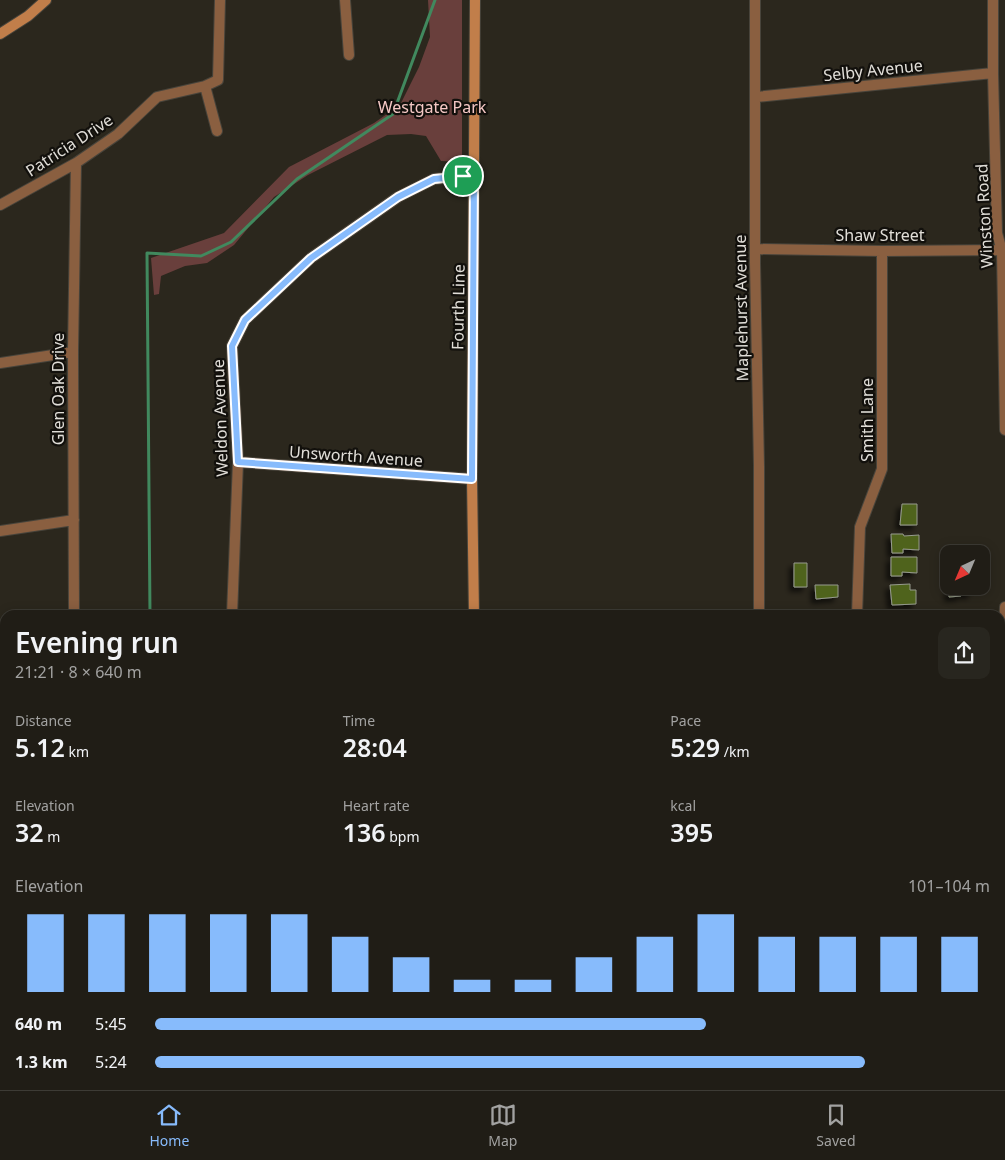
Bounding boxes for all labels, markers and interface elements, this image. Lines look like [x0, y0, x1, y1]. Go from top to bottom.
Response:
street label: Selby Avenue [822, 54, 924, 86]
park label: Westgate Park [378, 96, 487, 118]
street label: Patricia Drive [21, 109, 117, 181]
pin [442, 155, 484, 197]
icon: arrive [449, 162, 477, 190]
street label: Winston Road [970, 163, 998, 269]
street label: Shaw Street [835, 224, 925, 246]
street label: Maplehurst Avenue [729, 234, 753, 382]
street label: Fourth Line [446, 264, 470, 350]
street label: Glen Oak Drive [47, 333, 69, 445]
street label: Weldon Avenue [207, 359, 233, 477]
street label: Smith Lane [856, 378, 878, 462]
street label: Unsworth Avenue [288, 440, 424, 472]
north arrow [940, 545, 990, 595]
map controls [940, 545, 990, 595]
text: Evening run [15, 623, 179, 661]
button: share [938, 627, 990, 679]
text: 21:21 · 8 × 640 m [15, 661, 142, 683]
text: Distance [15, 711, 72, 730]
text: Time [343, 711, 375, 730]
text: Pace [670, 711, 701, 730]
text: 5.12 [15, 730, 65, 764]
text: 28:04 [343, 730, 407, 764]
text: 5:29 [670, 730, 720, 764]
text: km [65, 742, 89, 761]
text: /km [720, 742, 750, 761]
text: Elevation [15, 796, 75, 815]
text: Heart rate [343, 796, 410, 815]
text: kcal [670, 796, 696, 815]
text: 32 [15, 815, 44, 849]
text: 136 [343, 815, 386, 849]
text: 395 [670, 815, 713, 849]
text: m [44, 827, 60, 846]
text: bpm [386, 827, 420, 846]
text: Elevation [15, 875, 83, 897]
text: 101–104 m [908, 875, 990, 897]
text: 640 m [15, 1013, 62, 1035]
text: 5:45 [95, 1013, 127, 1035]
text: 1.3 km [15, 1051, 67, 1073]
text: 5:24 [95, 1051, 127, 1073]
tab: Home [149, 1101, 189, 1150]
tab: Map [488, 1101, 517, 1150]
tab: Saved [816, 1101, 856, 1150]

